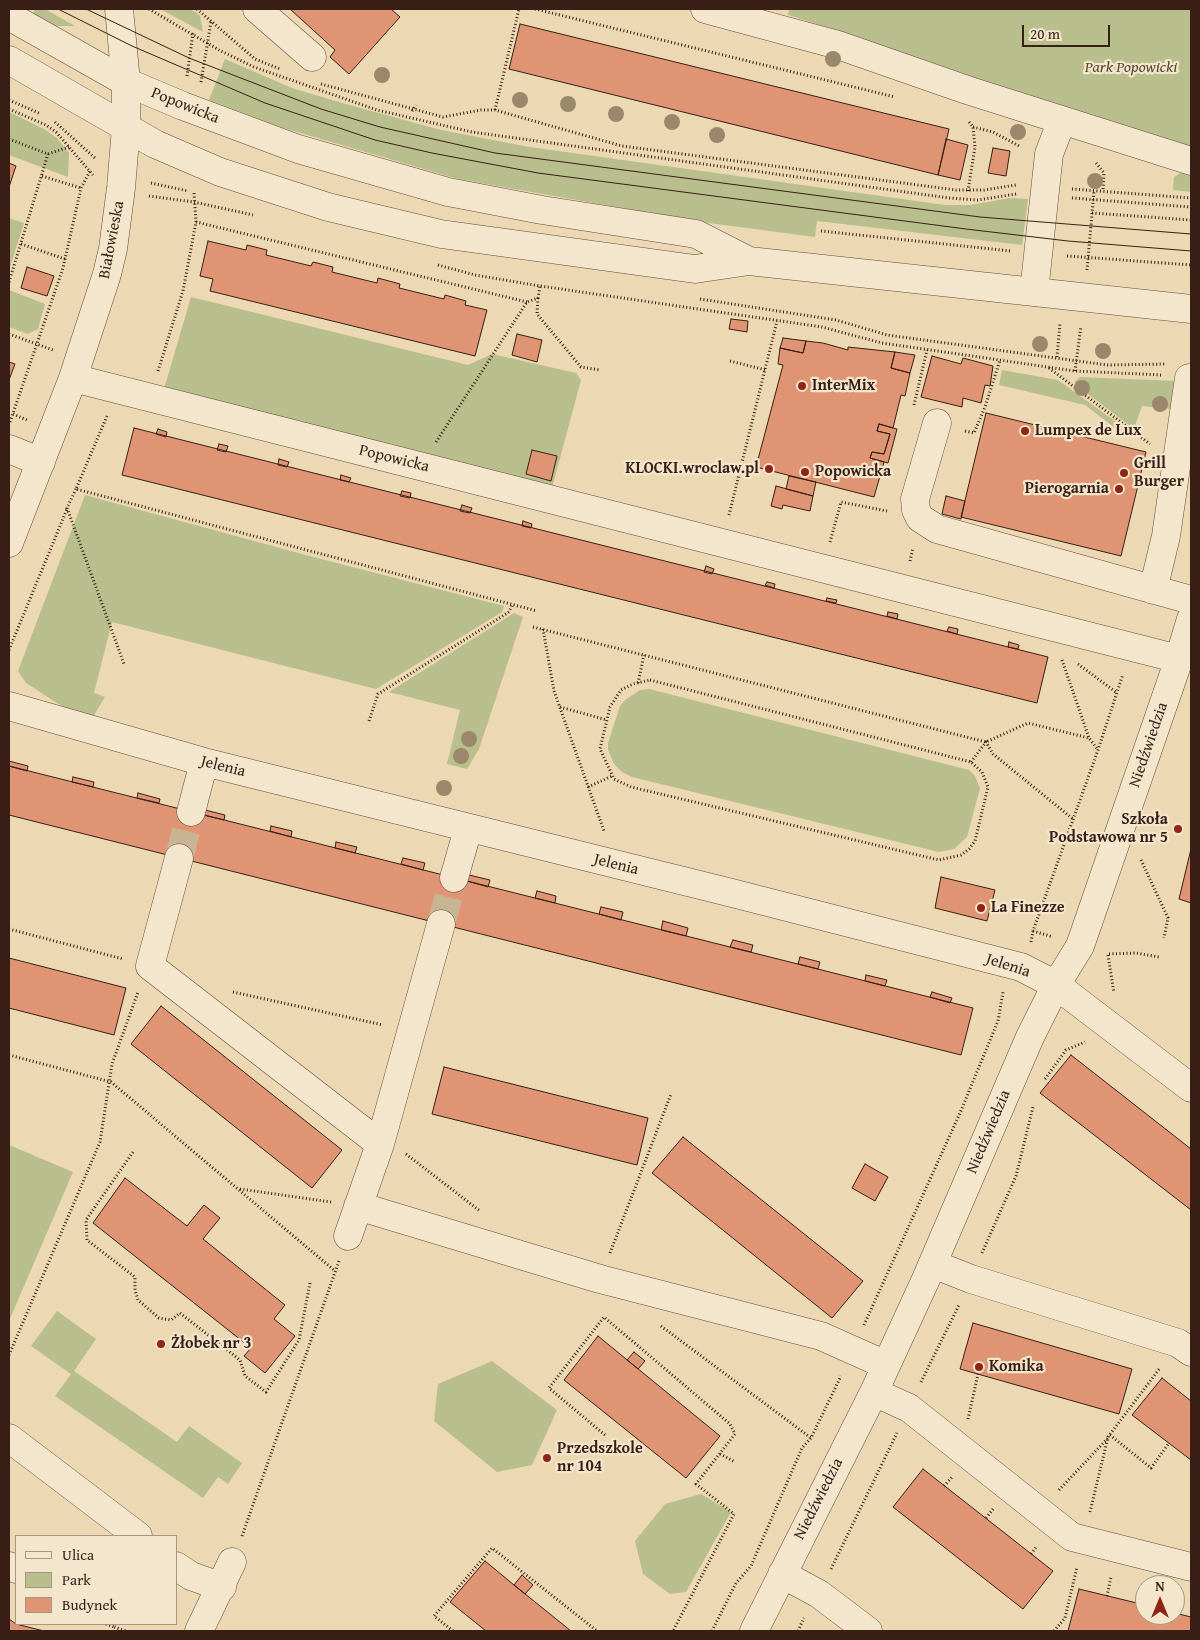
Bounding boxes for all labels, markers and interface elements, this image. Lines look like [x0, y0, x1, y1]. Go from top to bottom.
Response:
scale bar [1025, 15, 1112, 47]
text: 20 m [1030, 23, 1060, 44]
park label: Park Popowicki [1085, 58, 1177, 78]
street label: Popowicka [148, 84, 222, 128]
street label: Białowieska [95, 199, 129, 281]
place label: InterMix [812, 376, 875, 396]
marker: InterMix [796, 380, 808, 392]
place label: Lumpex de Lux [1035, 421, 1141, 441]
marker: Lumpex de Lux [1019, 425, 1031, 437]
street label: Popowicka [357, 441, 431, 477]
place label: Grill Burger [1134, 454, 1184, 492]
place label: KLOCKI.wroclaw.pl [625, 459, 759, 479]
place label: Popowicka [815, 462, 891, 482]
marker: KLOCKI.wroclaw.pl [763, 463, 775, 475]
marker: Popowicka [799, 466, 811, 478]
marker: Grill Burger [1118, 467, 1130, 479]
place label: Pierogarnia [1025, 479, 1109, 499]
marker: Pierogarnia [1113, 483, 1125, 495]
street label: Niedźwiedzia [1125, 700, 1173, 790]
street label: Jelenia [199, 752, 247, 782]
place label: Szkoła Podstawowa nr 5 [1049, 810, 1168, 848]
marker: Szkoła Podstawowa nr 5 [1172, 823, 1184, 835]
street label: Jelenia [592, 850, 640, 880]
place label: La Finezze [991, 898, 1065, 918]
marker: La Finezze [975, 902, 987, 914]
street label: Jelenia [983, 950, 1033, 982]
street label: Niedźwiedzia [963, 1087, 1015, 1177]
place label: Żłobek nr 3 [171, 1334, 251, 1354]
marker: Żłobek nr 3 [155, 1338, 167, 1350]
place label: Komika [989, 1357, 1044, 1377]
marker: Komika [973, 1361, 985, 1373]
place label: Przedszkole nr 104 [557, 1439, 643, 1477]
marker: Przedszkole nr 104 [541, 1452, 553, 1464]
street label: Niedźwiedzia [790, 1455, 848, 1543]
legend [15, 1535, 178, 1625]
text: Ulica [62, 1544, 94, 1565]
text: Park [62, 1569, 91, 1590]
north arrow [1135, 1575, 1185, 1625]
text: N [1155, 1576, 1165, 1596]
text: Budynek [62, 1594, 117, 1615]

